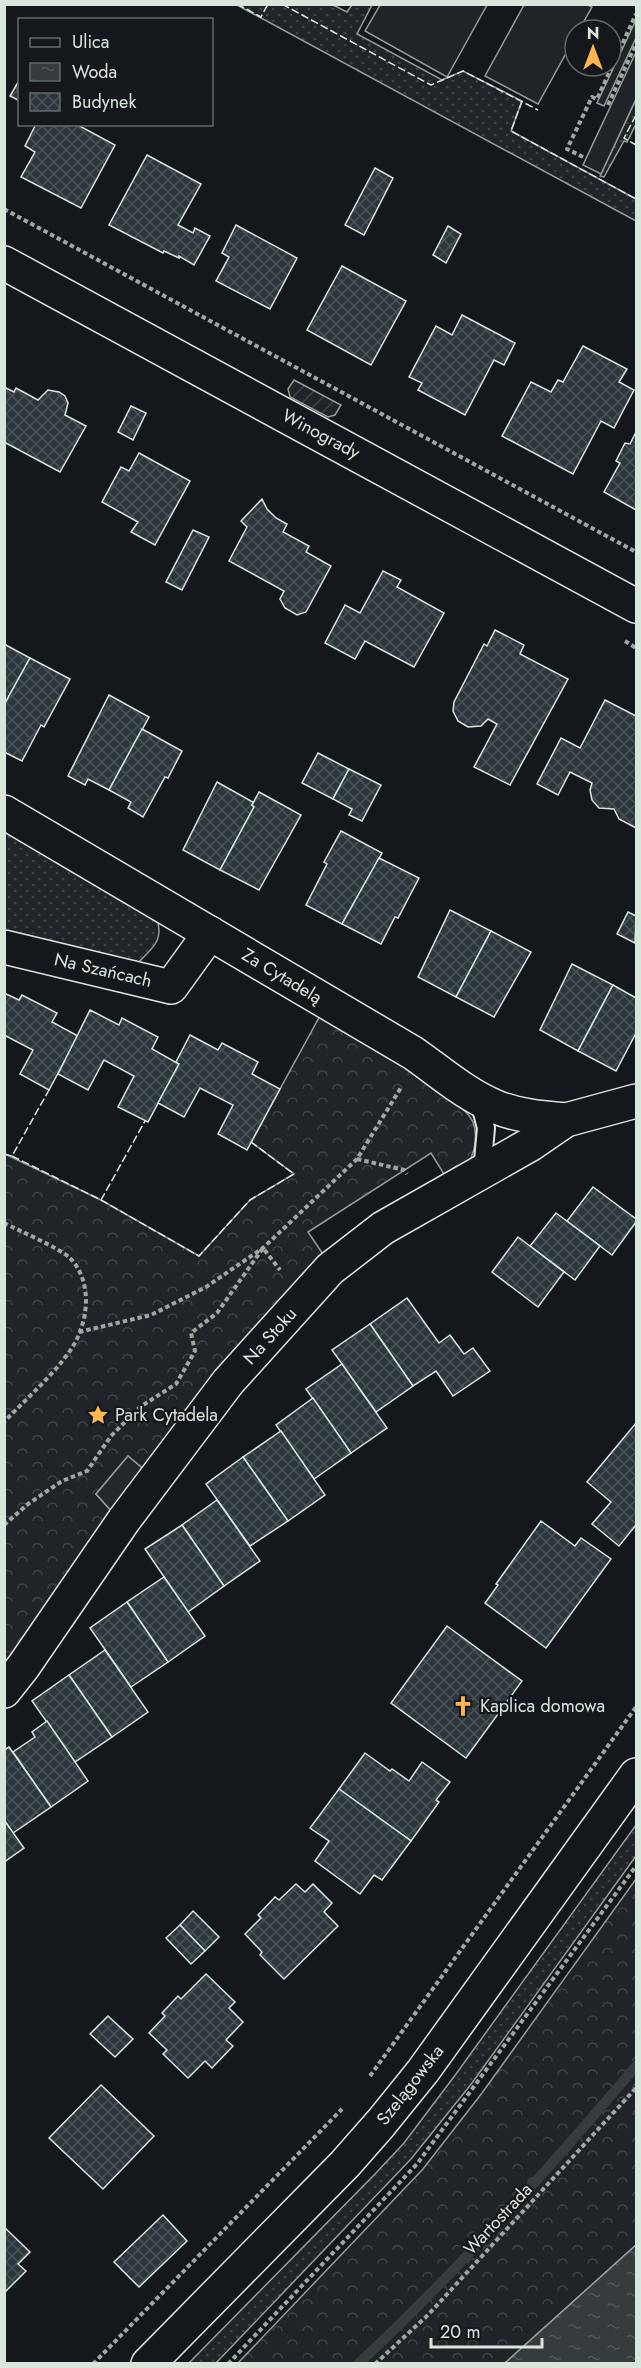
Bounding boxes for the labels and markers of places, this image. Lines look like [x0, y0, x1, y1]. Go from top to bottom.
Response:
place label: Park Cytadela [115, 1402, 218, 1428]
place icon: Park Cytadela [86, 1403, 110, 1427]
place label: Kaplica domowa [480, 1693, 605, 1719]
church icon: Kaplica domowa [451, 1694, 475, 1718]

